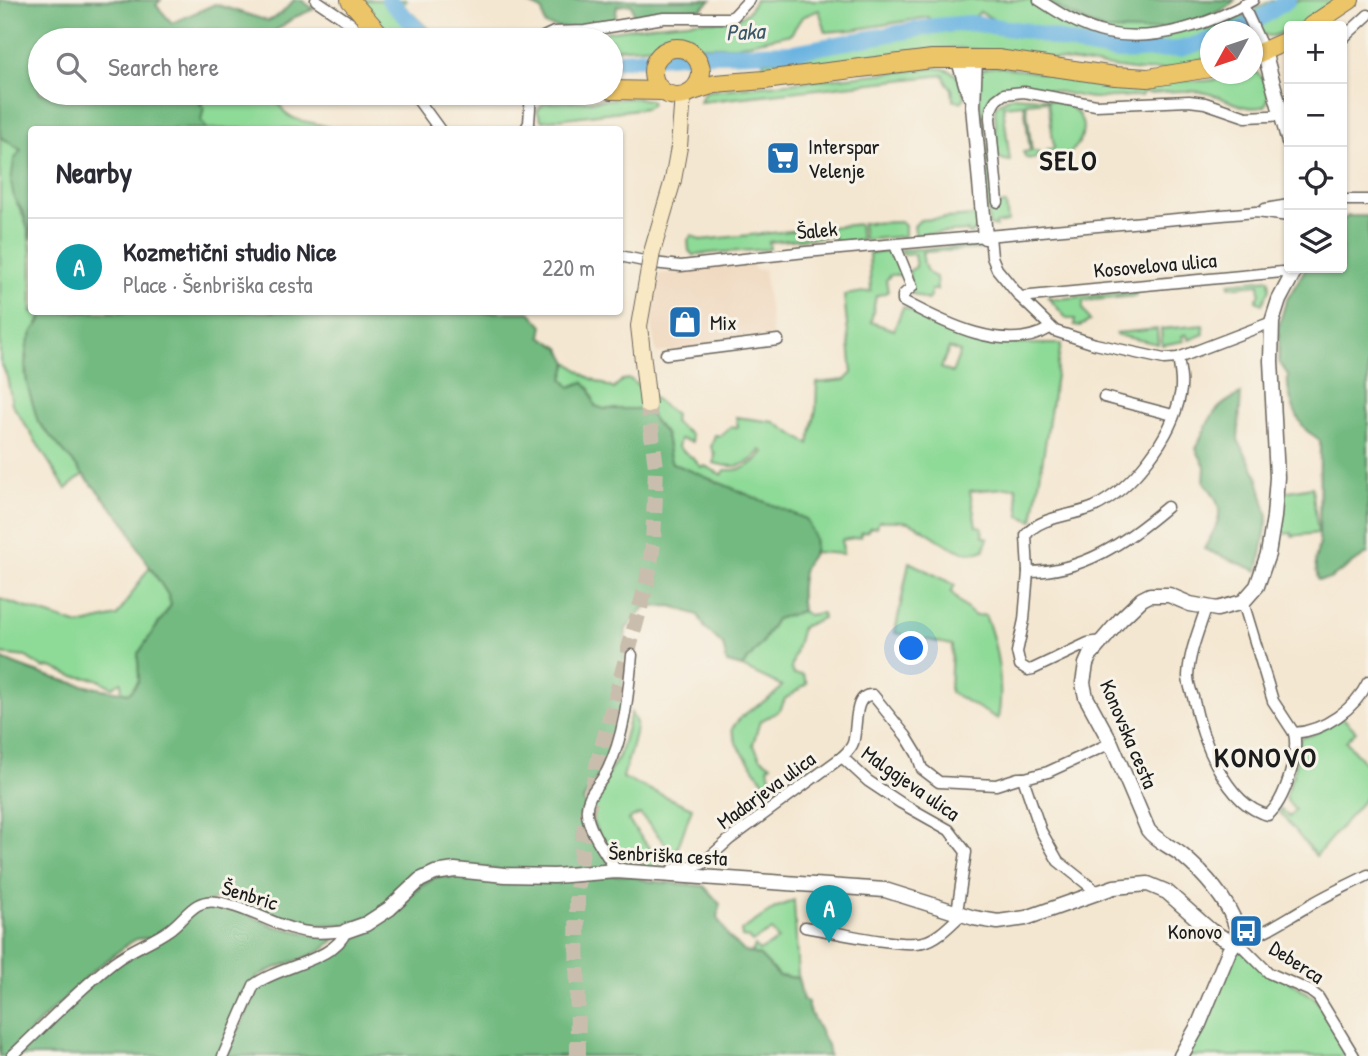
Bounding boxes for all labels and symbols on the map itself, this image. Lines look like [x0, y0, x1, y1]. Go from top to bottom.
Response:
water label: Paka [725, 14, 767, 47]
north arrow [1200, 21, 1263, 84]
place label: Interspar Velenje [808, 132, 879, 185]
supermarket icon: Interspar Velenje [764, 139, 802, 177]
district label: SELO [1039, 141, 1099, 179]
street label: Šalek [796, 214, 839, 246]
street label: Kosovelova ulica [1092, 245, 1218, 285]
shop icon: Mix [666, 303, 704, 341]
place label: Mix [710, 308, 737, 337]
your location [894, 631, 928, 665]
street label: Konovska cesta [1093, 675, 1165, 793]
district label: KONOVO [1214, 738, 1318, 776]
street label: Malgajeva ulica [856, 739, 966, 827]
street label: Madarjeva ulica [711, 744, 821, 836]
street label: Šenbriška cesta [608, 837, 728, 873]
street label: Šenbric [218, 873, 282, 917]
pin: A [806, 885, 852, 943]
bus stop icon: Konovo [1227, 912, 1265, 950]
place label: Konovo [1168, 917, 1222, 946]
street label: Deberca [1264, 934, 1330, 990]

